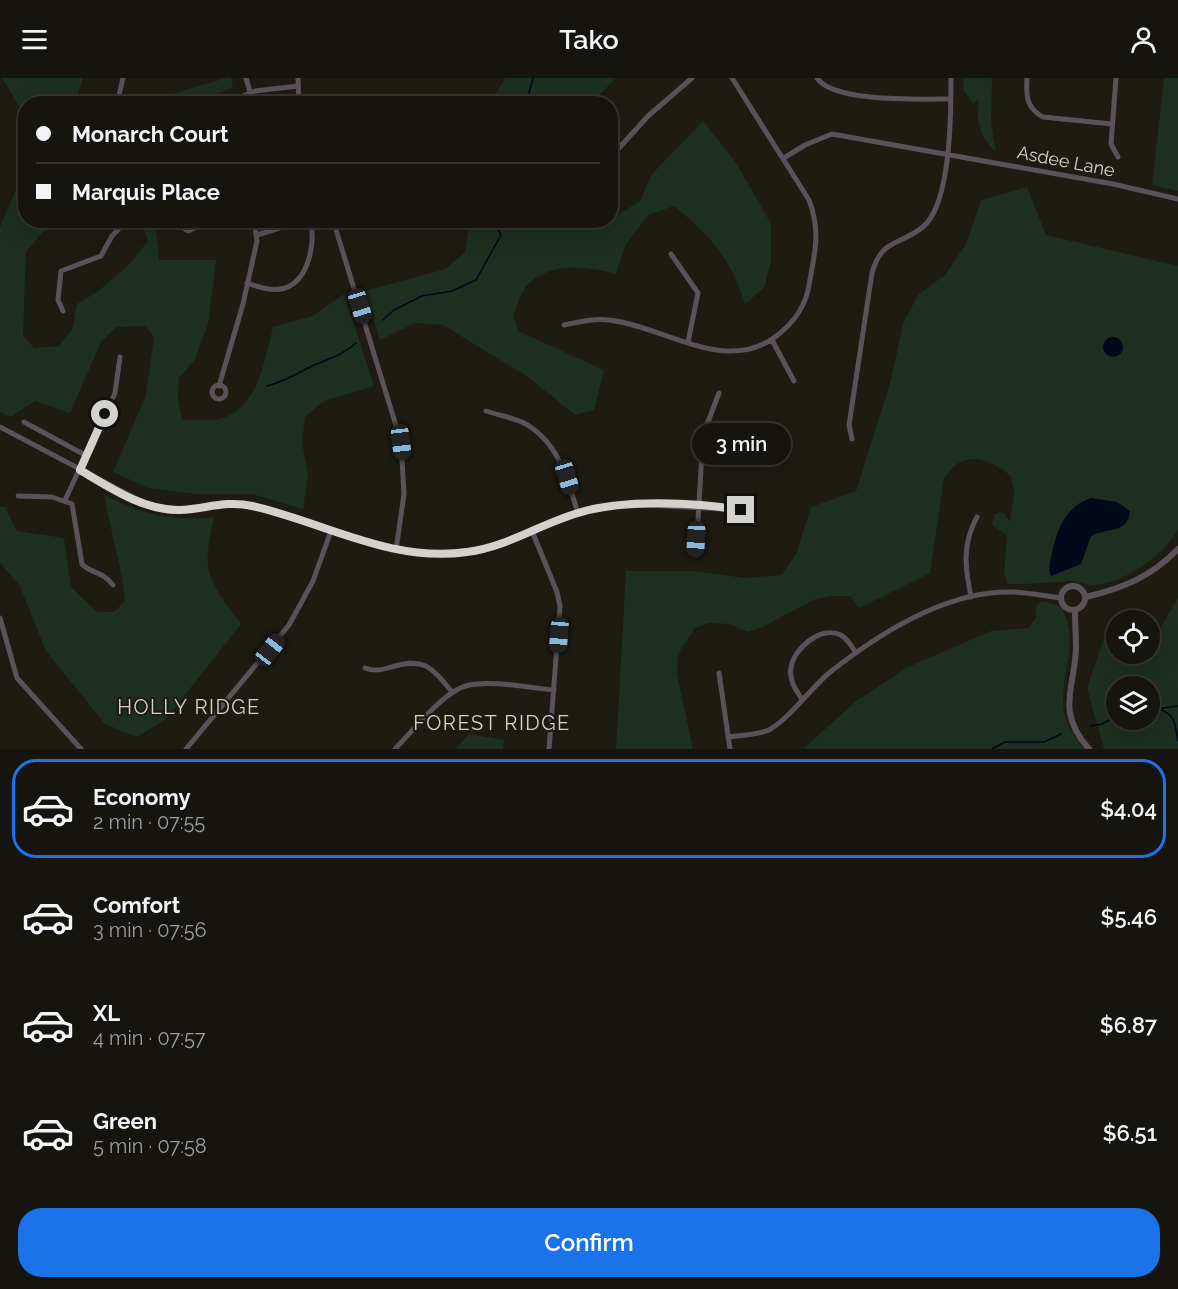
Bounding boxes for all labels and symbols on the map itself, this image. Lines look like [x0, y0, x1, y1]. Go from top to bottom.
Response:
street label: Asdee Lane [1015, 141, 1117, 181]
car [346, 286, 374, 326]
route start [91, 400, 118, 427]
car [390, 423, 412, 461]
callout: 3 min [692, 423, 790, 465]
car [553, 457, 581, 497]
route end [727, 496, 754, 523]
car [686, 521, 706, 557]
car [548, 616, 570, 654]
car [252, 630, 288, 670]
district label: HOLLY RIDGE [117, 695, 261, 719]
district label: FOREST RIDGE [413, 711, 571, 735]

